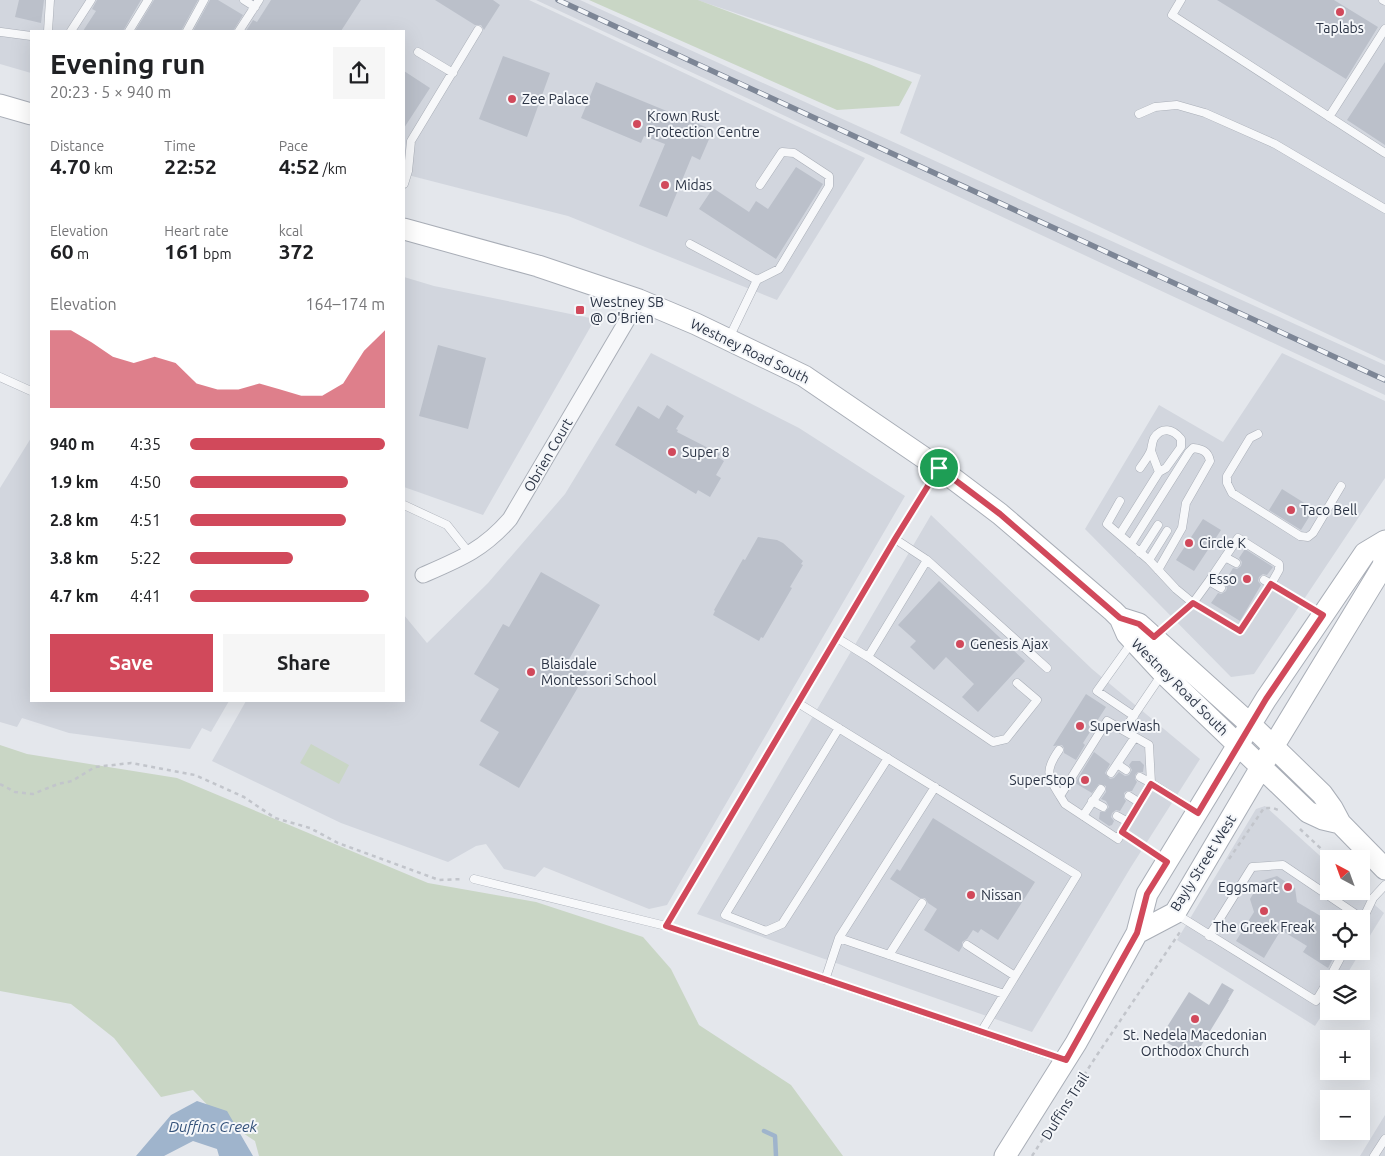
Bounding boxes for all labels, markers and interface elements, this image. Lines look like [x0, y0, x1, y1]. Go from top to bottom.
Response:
marker: Taplabs [1334, 6, 1346, 18]
place label: Taplabs [1316, 20, 1364, 36]
button: share [333, 47, 385, 99]
text: Evening run [50, 48, 205, 79]
text: 20:23 · 5 × 940 m [50, 83, 171, 101]
place label: Zee Palace [522, 91, 589, 107]
marker: Zee Palace [506, 93, 518, 105]
place label: Krown Rust Protection Centre [647, 108, 760, 140]
marker: Krown Rust Protection Centre [631, 118, 643, 130]
text: Distance [50, 138, 104, 154]
text: Time [164, 138, 196, 154]
text: Pace [279, 138, 308, 154]
text: 4.70 [50, 154, 91, 178]
text: 22:52 [164, 154, 217, 178]
text: 4:52 [279, 154, 319, 178]
text: km [91, 161, 113, 177]
text: /km [319, 161, 347, 177]
place label: Midas [675, 177, 712, 193]
marker: Midas [659, 179, 671, 191]
text: Elevation [50, 223, 108, 239]
text: Heart rate [164, 223, 229, 239]
text: kcal [279, 223, 303, 239]
text: 60 [50, 239, 74, 263]
text: 161 [164, 239, 200, 263]
text: 372 [279, 239, 314, 263]
text: m [74, 246, 89, 262]
text: bpm [200, 246, 232, 262]
place label: Westney SB @ O'Brien [590, 294, 664, 326]
text: Elevation [50, 295, 117, 313]
text: 164–174 m [305, 295, 385, 313]
marker: Westney SB @ O'Brien [574, 304, 586, 316]
street label: Westney Road South [688, 315, 812, 387]
street label: Obrien Court [521, 415, 576, 495]
text: 940 m [50, 435, 95, 453]
text: 4:35 [130, 435, 161, 453]
place label: Super 8 [682, 444, 730, 460]
marker: Super 8 [666, 446, 678, 458]
pin [918, 447, 960, 489]
icon: arrive [925, 454, 953, 482]
text: 1.9 km [50, 473, 99, 491]
text: 4:50 [130, 473, 161, 491]
place label: Taco Bell [1301, 502, 1358, 518]
marker: Taco Bell [1285, 504, 1297, 516]
text: 2.8 km [50, 511, 99, 529]
text: 4:51 [130, 511, 161, 529]
place label: Circle K [1199, 535, 1246, 551]
marker: Circle K [1183, 537, 1195, 549]
text: 3.8 km [50, 549, 99, 567]
text: 5:22 [130, 549, 161, 567]
place label: Esso [1209, 571, 1237, 587]
marker: Esso [1241, 573, 1253, 585]
text: 4.7 km [50, 587, 99, 605]
text: 4:41 [130, 587, 161, 605]
button: Save [50, 634, 213, 692]
button: Share [223, 634, 385, 692]
street label: Westney Road South [1128, 635, 1232, 739]
place label: Genesis Ajax [970, 636, 1048, 652]
marker: Genesis Ajax [954, 638, 966, 650]
place label: Blaisdale Montessori School [541, 656, 657, 688]
marker: Blaisdale Montessori School [525, 666, 537, 678]
place label: SuperWash [1090, 718, 1161, 734]
marker: SuperWash [1074, 720, 1086, 732]
place label: SuperStop [1009, 772, 1075, 788]
marker: SuperStop [1079, 774, 1091, 786]
street label: Bayly Street West [1167, 811, 1239, 914]
north arrow [1320, 850, 1370, 900]
map controls [1320, 850, 1370, 1140]
place label: Eggsmart [1218, 879, 1278, 895]
marker: Eggsmart [1282, 881, 1294, 893]
place label: Nissan [981, 887, 1022, 903]
marker: Nissan [965, 889, 977, 901]
marker: The Greek Freak [1258, 905, 1270, 917]
button: locate [1320, 910, 1370, 960]
place label: The Greek Freak [1213, 919, 1315, 935]
button: layers [1320, 970, 1370, 1020]
marker: St. Nedela Macedonian Orthodox Church [1189, 1013, 1201, 1025]
place label: St. Nedela Macedonian Orthodox Church [1123, 1027, 1267, 1059]
button: + [1320, 1030, 1370, 1080]
street label: Duffins Trail [1038, 1069, 1092, 1143]
button: − [1320, 1090, 1370, 1140]
water label: Duffins Creek [169, 1118, 258, 1135]

